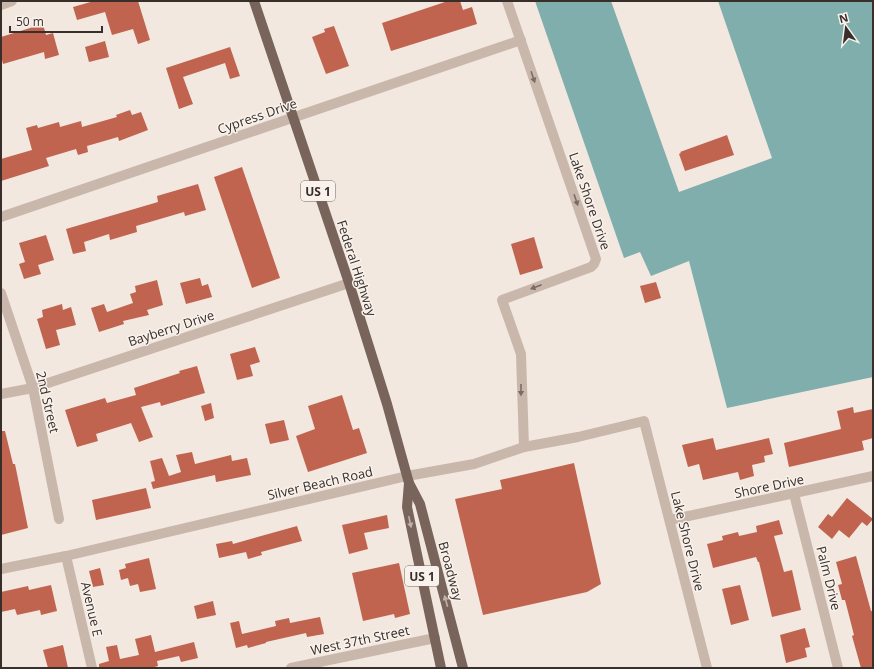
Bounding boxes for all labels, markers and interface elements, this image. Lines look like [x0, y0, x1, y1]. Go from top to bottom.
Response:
scale bar [10, 8, 102, 34]
north arrow [826, 8, 866, 48]
text: N [837, 9, 850, 26]
text: 50 m [16, 13, 44, 30]
one-way arrow [531, 71, 537, 83]
street label: Cypress Drive [215, 94, 299, 138]
street label: Lake Shore Drive [565, 150, 615, 252]
road number: US 1 [301, 181, 335, 201]
one-way arrow [573, 194, 579, 206]
street label: Federal Highway [333, 218, 381, 319]
one-way arrow [530, 285, 542, 291]
street label: Bayberry Drive [126, 306, 216, 350]
street label: 2nd Street [32, 369, 64, 435]
one-way arrow [518, 384, 524, 397]
street label: Silver Beach Road [266, 462, 374, 504]
street label: Shore Drive [733, 470, 805, 502]
street label: Lake Shore Drive [667, 489, 709, 593]
one-way arrow [408, 516, 414, 528]
street label: Broadway [434, 539, 468, 603]
street label: Palm Drive [812, 544, 846, 612]
road number: US 1 [405, 566, 439, 586]
street label: Avenue E [77, 580, 107, 638]
one-way arrow [442, 595, 448, 607]
street label: West 37th Street [309, 621, 411, 659]

